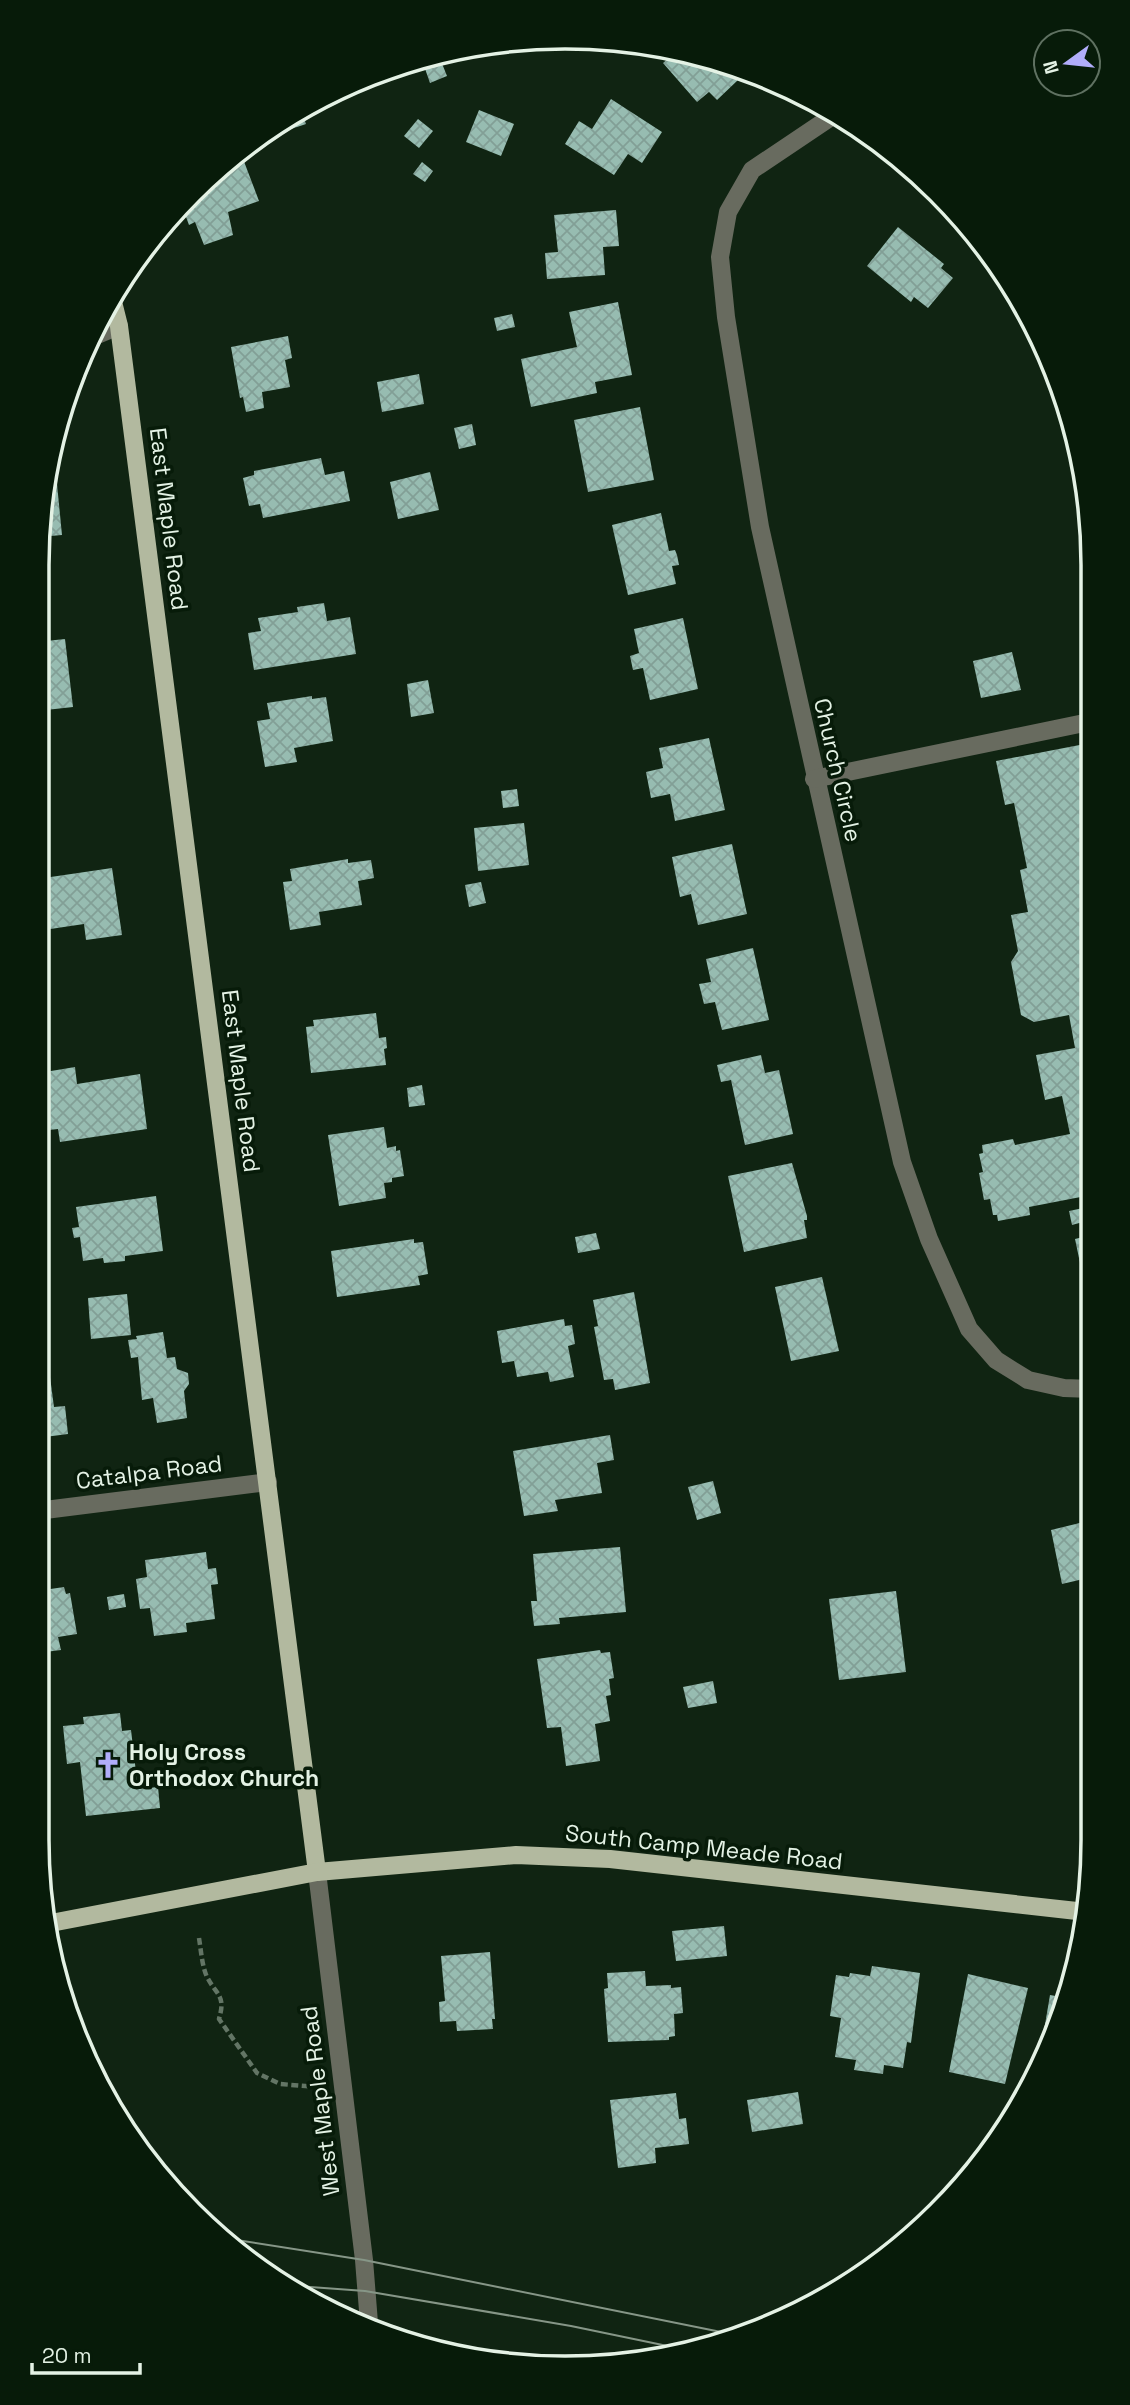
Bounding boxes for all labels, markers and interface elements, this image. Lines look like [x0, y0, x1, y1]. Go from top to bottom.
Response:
north arrow [1032, 28, 1102, 98]
text: N [1037, 58, 1065, 77]
street label: East Maple Road [143, 426, 195, 612]
street label: Church Circle [807, 695, 869, 845]
street label: East Maple Road [215, 988, 267, 1174]
street label: Catalpa Road [74, 1448, 224, 1496]
place label: Holy Cross Orthodox Church [129, 1737, 319, 1793]
church icon: Holy Cross Orthodox Church [93, 1750, 123, 1780]
street label: South Camp Meade Road [564, 1818, 844, 1876]
street label: West Maple Road [293, 2004, 347, 2198]
scale bar [32, 2332, 140, 2376]
text: 20 m [42, 2342, 92, 2369]

